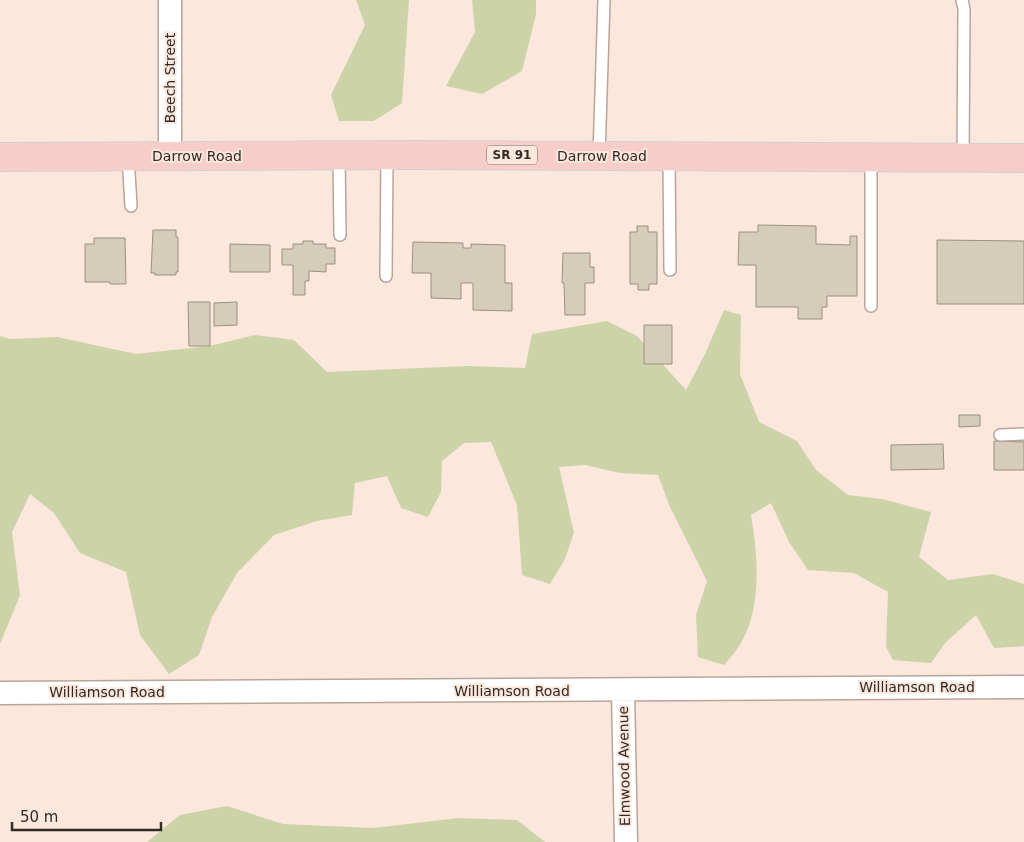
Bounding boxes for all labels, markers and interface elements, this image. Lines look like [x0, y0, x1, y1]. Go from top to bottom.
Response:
street label: Beech Street [162, 32, 178, 123]
road number: SR 91 [487, 146, 537, 164]
street label: Darrow Road [152, 148, 242, 164]
street label: Darrow Road [557, 148, 647, 164]
street label: Williamson Road [859, 679, 975, 695]
street label: Williamson Road [454, 683, 570, 699]
street label: Williamson Road [49, 684, 165, 700]
street label: Elmwood Avenue [615, 706, 633, 826]
scale bar [12, 800, 161, 832]
text: 50 m [20, 808, 58, 826]

